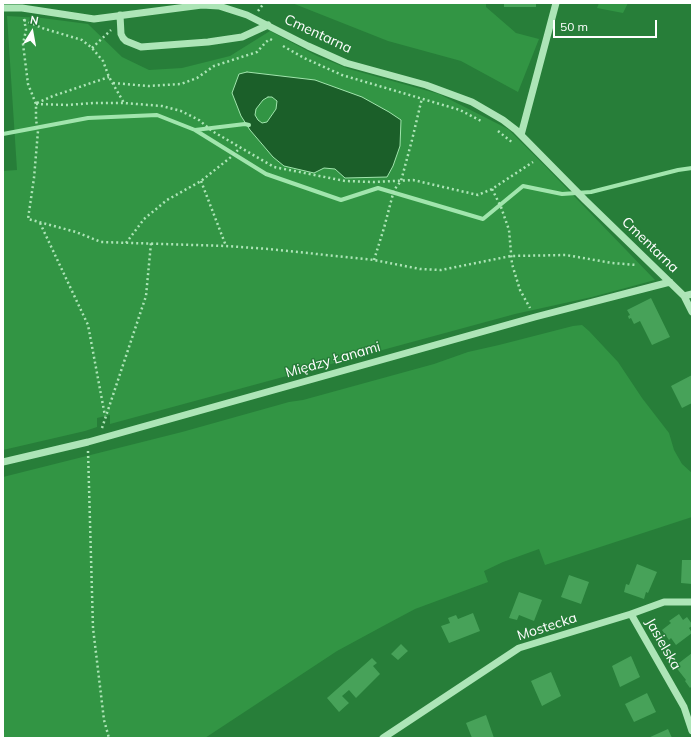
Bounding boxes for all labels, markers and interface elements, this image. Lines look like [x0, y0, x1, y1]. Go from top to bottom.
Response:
street label: Cmentarna [282, 11, 354, 57]
north arrow [12, 12, 52, 52]
scale bar [555, 12, 659, 38]
text: N [29, 13, 40, 28]
text: 50 m [560, 19, 588, 34]
street label: Cmentarna [618, 214, 682, 276]
street label: Między Łanami [284, 338, 382, 382]
street label: Mostecka [515, 609, 579, 645]
street label: Jasielska [642, 615, 684, 673]

